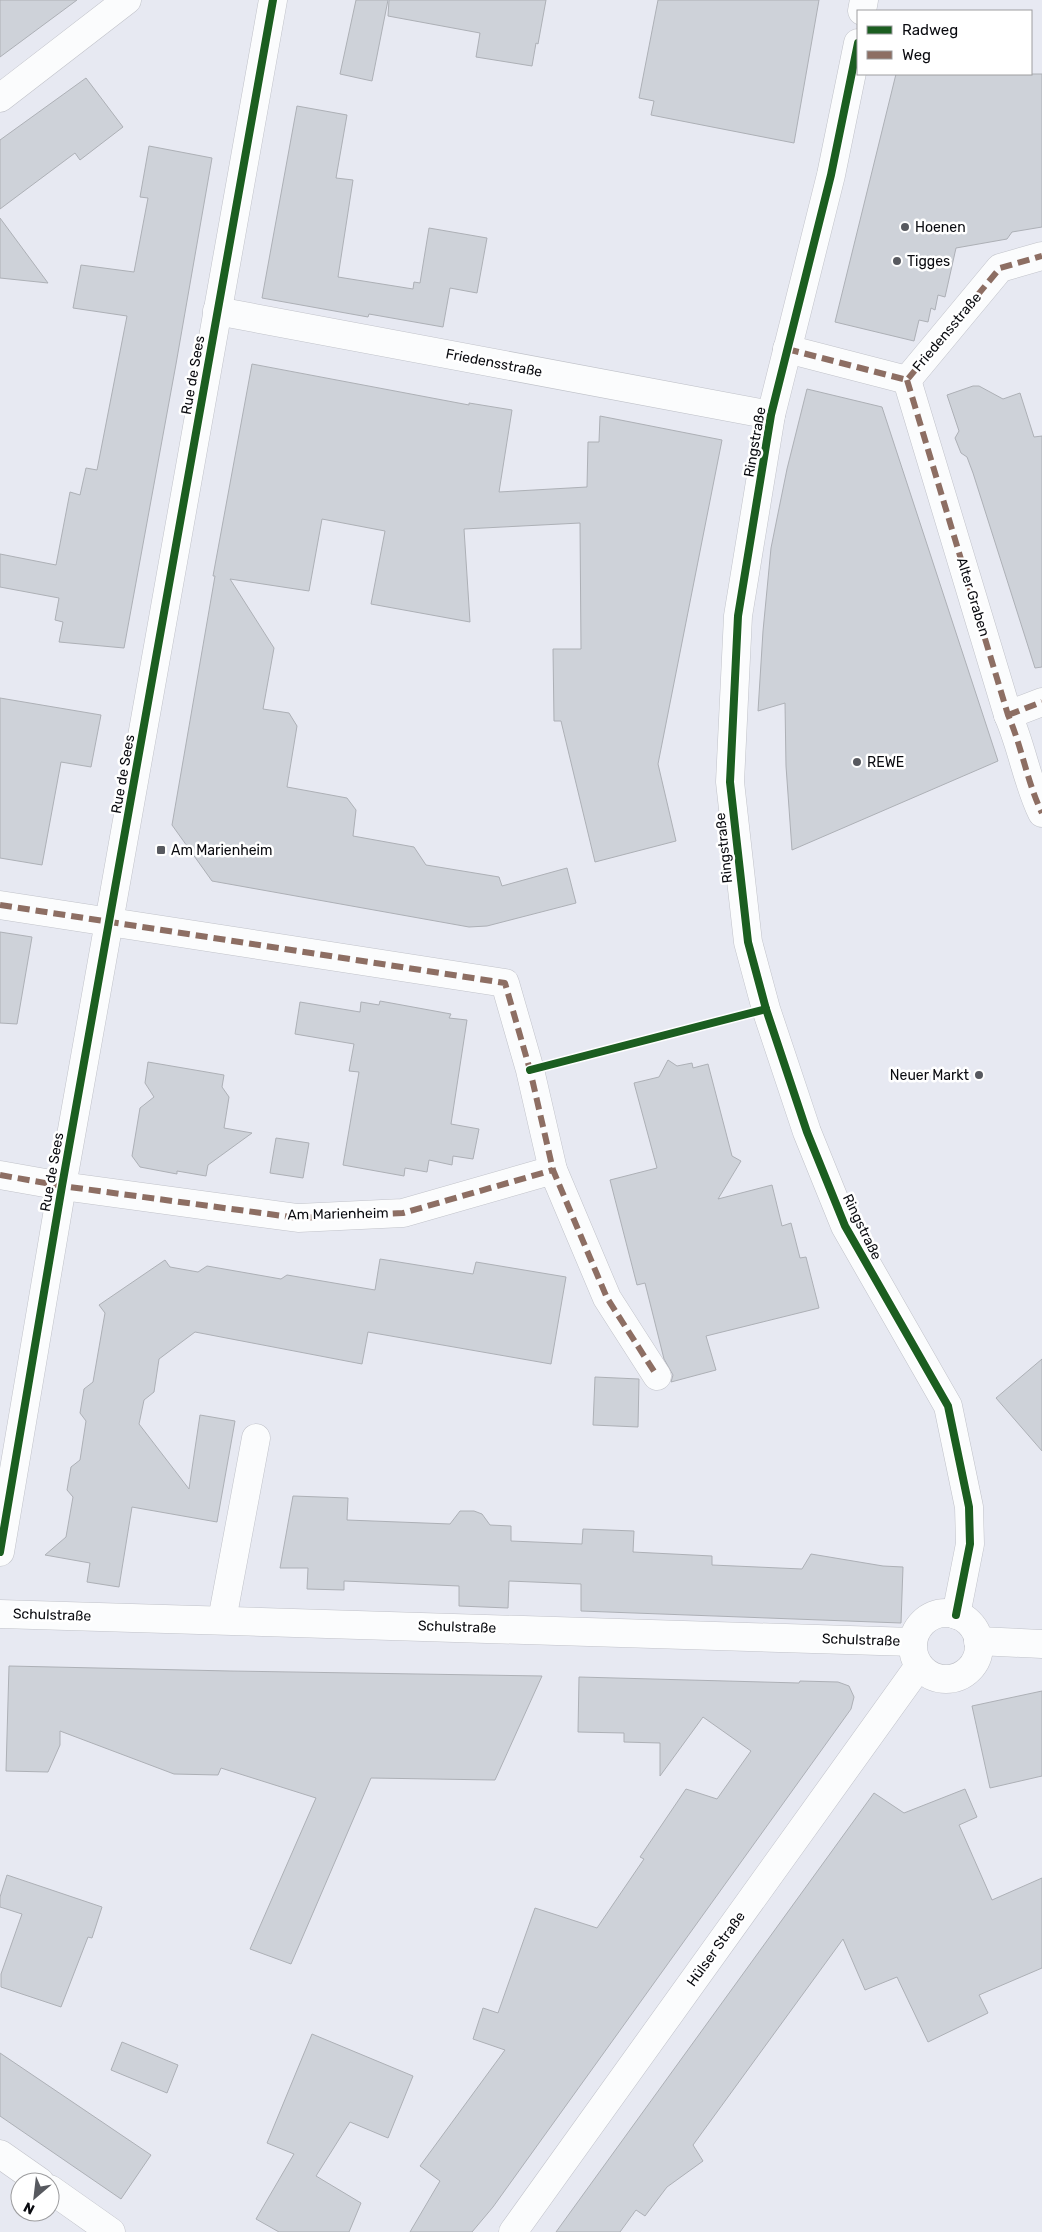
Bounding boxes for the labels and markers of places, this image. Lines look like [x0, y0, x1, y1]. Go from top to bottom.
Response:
place label: Hoenen [915, 219, 966, 236]
marker: Hoenen [899, 221, 911, 233]
place label: Tigges [907, 253, 950, 270]
marker: Tigges [891, 255, 903, 267]
place label: REWE [867, 754, 904, 771]
marker: REWE [851, 756, 863, 768]
place label: Am Marienheim [171, 842, 272, 859]
marker: Am Marienheim [155, 844, 167, 856]
place label: Neuer Markt [890, 1067, 970, 1084]
marker: Neuer Markt [973, 1069, 985, 1081]

